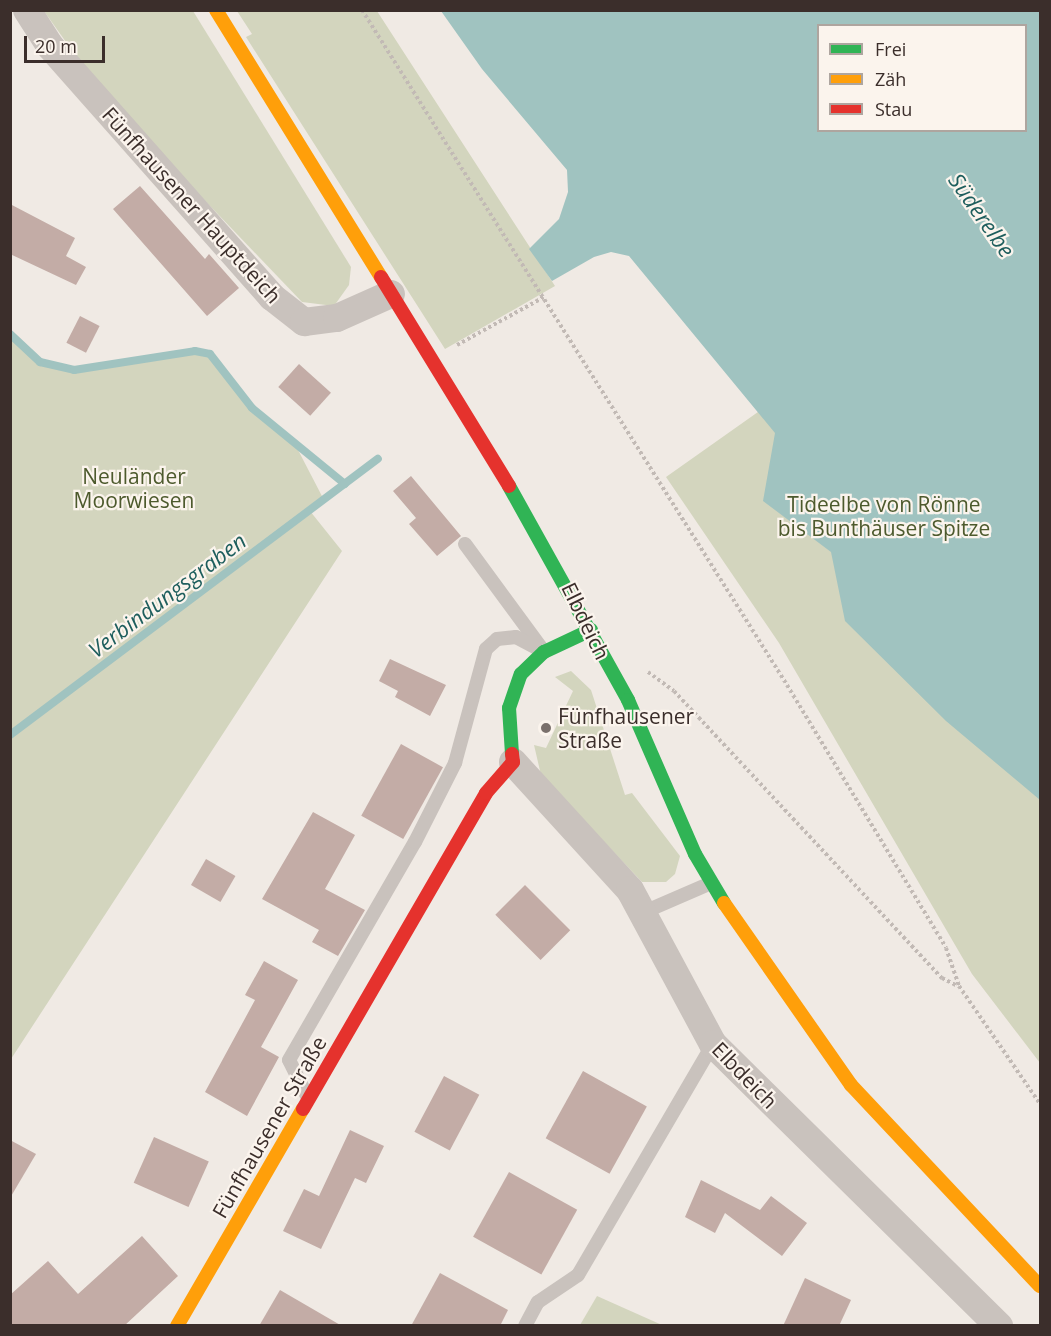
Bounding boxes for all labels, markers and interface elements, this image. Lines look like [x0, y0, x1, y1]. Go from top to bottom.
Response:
scale bar [27, 24, 108, 62]
legend [817, 24, 1027, 132]
text: 20 m [35, 34, 77, 58]
text: Frei [875, 37, 906, 61]
text: Zäh [875, 67, 906, 91]
text: Stau [875, 97, 912, 121]
street label: Fünfhausener Hauptdeich [97, 102, 287, 308]
water label: Süderelbe [944, 168, 1020, 262]
park label: Neuländer Moorwiesen [74, 463, 194, 513]
park label: Tideelbe von Rönne bis Bunthäuser Spitze [778, 491, 990, 541]
water label: Verbindungsgraben [83, 527, 251, 663]
street label: Elbdeich [557, 578, 615, 664]
place label: Fünfhausener Straße [558, 703, 694, 753]
marker: Fünfhausener Straße [539, 721, 553, 735]
street label: Fünfhausener Straße [207, 1032, 331, 1222]
street label: Elbdeich [707, 1037, 783, 1113]

